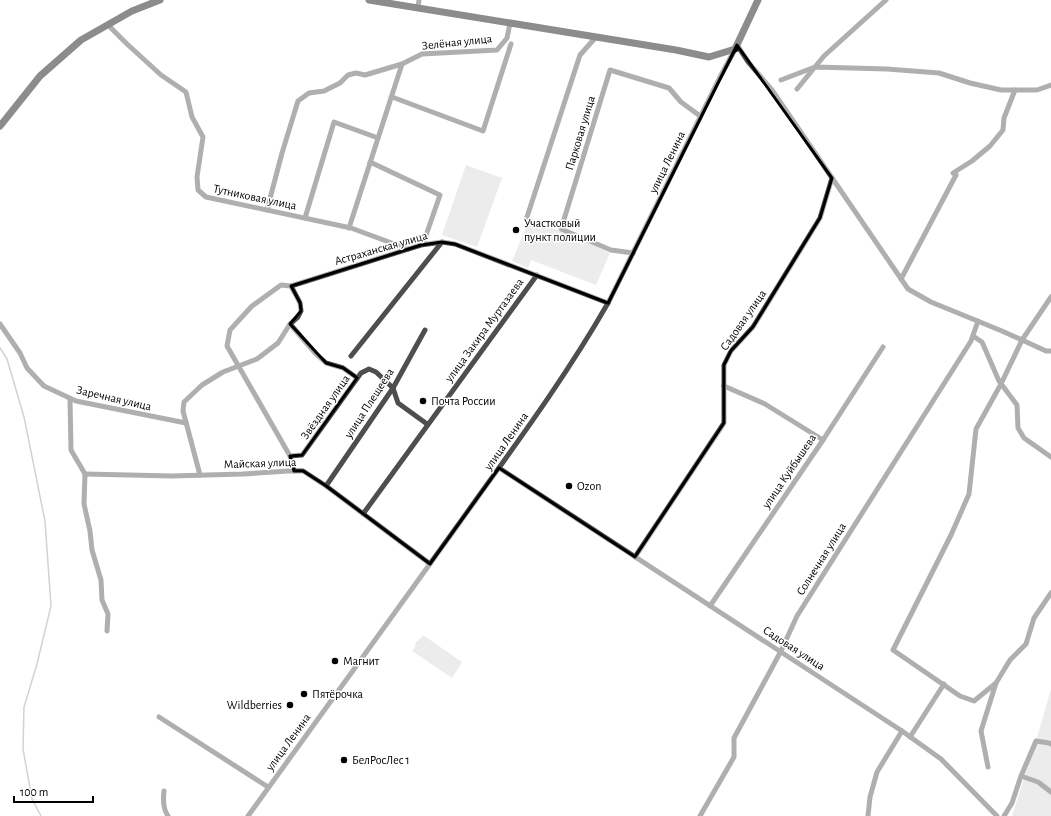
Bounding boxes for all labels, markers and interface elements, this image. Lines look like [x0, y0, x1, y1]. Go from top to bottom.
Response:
street label: Зелёная улица [421, 32, 493, 53]
street label: Парковая улица [563, 94, 598, 172]
street label: улица Ленина [646, 129, 688, 196]
street label: Тутниковая улица [212, 182, 298, 213]
place label: Участковый пункт полиции [524, 217, 596, 244]
marker: Участковый пункт полиции [511, 225, 521, 235]
street label: Астраханская улица [333, 229, 430, 268]
street label: улица Закира Муртазаева [442, 276, 527, 385]
street label: Садовая улица [718, 287, 769, 353]
street label: улица Плещеева [341, 366, 397, 441]
street label: Звёздная улица [298, 372, 353, 442]
street label: Заречная улица [75, 384, 153, 414]
place label: Почта России [431, 395, 496, 407]
marker: Почта России [418, 396, 428, 406]
street label: улица Ленина [481, 410, 531, 473]
street label: улица Куйбышева [759, 431, 819, 512]
street label: Майская улица [223, 456, 297, 471]
place label: Ozon [577, 480, 601, 492]
marker: Ozon [564, 481, 574, 491]
street label: Солнечная улица [794, 520, 849, 598]
street label: Садовая улица [760, 624, 827, 673]
place label: Магнит [343, 655, 380, 667]
marker: Магнит [330, 656, 340, 666]
place label: Пятёрочка [312, 688, 364, 700]
marker: Пятёрочка [299, 689, 309, 699]
place label: Wildberries [227, 699, 282, 711]
marker: Wildberries [285, 700, 295, 710]
street label: улица Ленина [263, 711, 314, 774]
place label: БелРосЛес 1 [352, 754, 410, 766]
marker: БелРосЛес 1 [339, 755, 349, 765]
scale bar [14, 778, 93, 804]
text: 100 m [20, 786, 48, 798]

